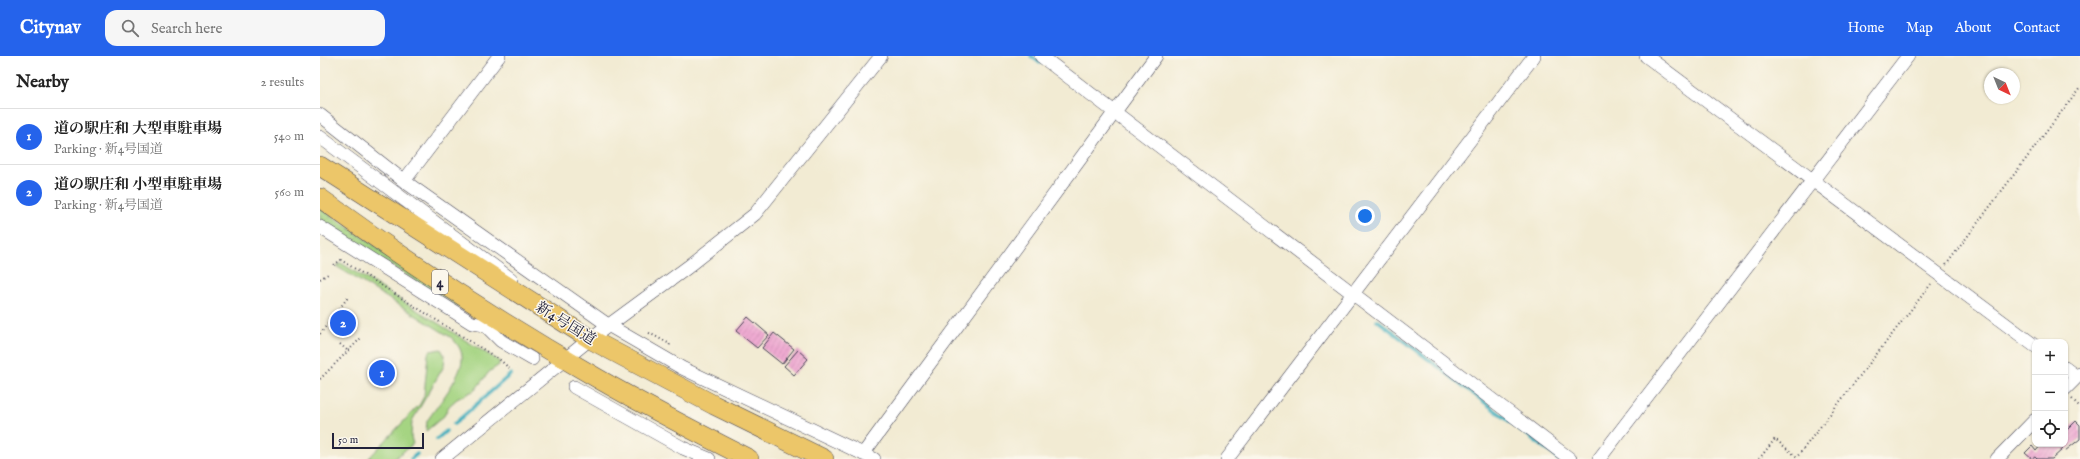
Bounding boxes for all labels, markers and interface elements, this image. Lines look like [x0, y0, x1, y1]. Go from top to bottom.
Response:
search box [105, 10, 385, 46]
text: Citynav [20, 16, 81, 40]
icon: search [119, 17, 141, 39]
text: Search here [151, 19, 222, 38]
text: Home [1848, 19, 1884, 37]
text: Map [1906, 19, 1933, 37]
text: About [1955, 19, 1991, 37]
text: Contact [2013, 19, 2060, 37]
north arrow [1984, 68, 2020, 104]
text: Nearby [16, 72, 69, 93]
text: 2 results [260, 74, 304, 91]
text: 道の駅庄和 大型車駐車場 [54, 119, 222, 138]
text: 1 [27, 128, 31, 145]
text: 540 m [274, 128, 304, 145]
text: Parking · 新4号国道 [54, 141, 163, 158]
text: 道の駅庄和 小型車駐車場 [54, 175, 222, 194]
text: 2 [26, 184, 32, 201]
text: 560 m [275, 184, 304, 201]
text: Parking · 新4号国道 [54, 197, 163, 214]
your location [1355, 206, 1375, 226]
road number: 4 [432, 270, 448, 294]
street label: 新4号国道 [532, 298, 599, 349]
pin: 2 [330, 308, 356, 338]
map controls [2032, 339, 2068, 447]
button: + [2032, 339, 2068, 375]
pin: 1 [369, 358, 395, 388]
button: − [2032, 375, 2068, 411]
button: locate [2032, 411, 2068, 447]
scale bar [332, 431, 424, 450]
text: 50 m [338, 433, 358, 447]

